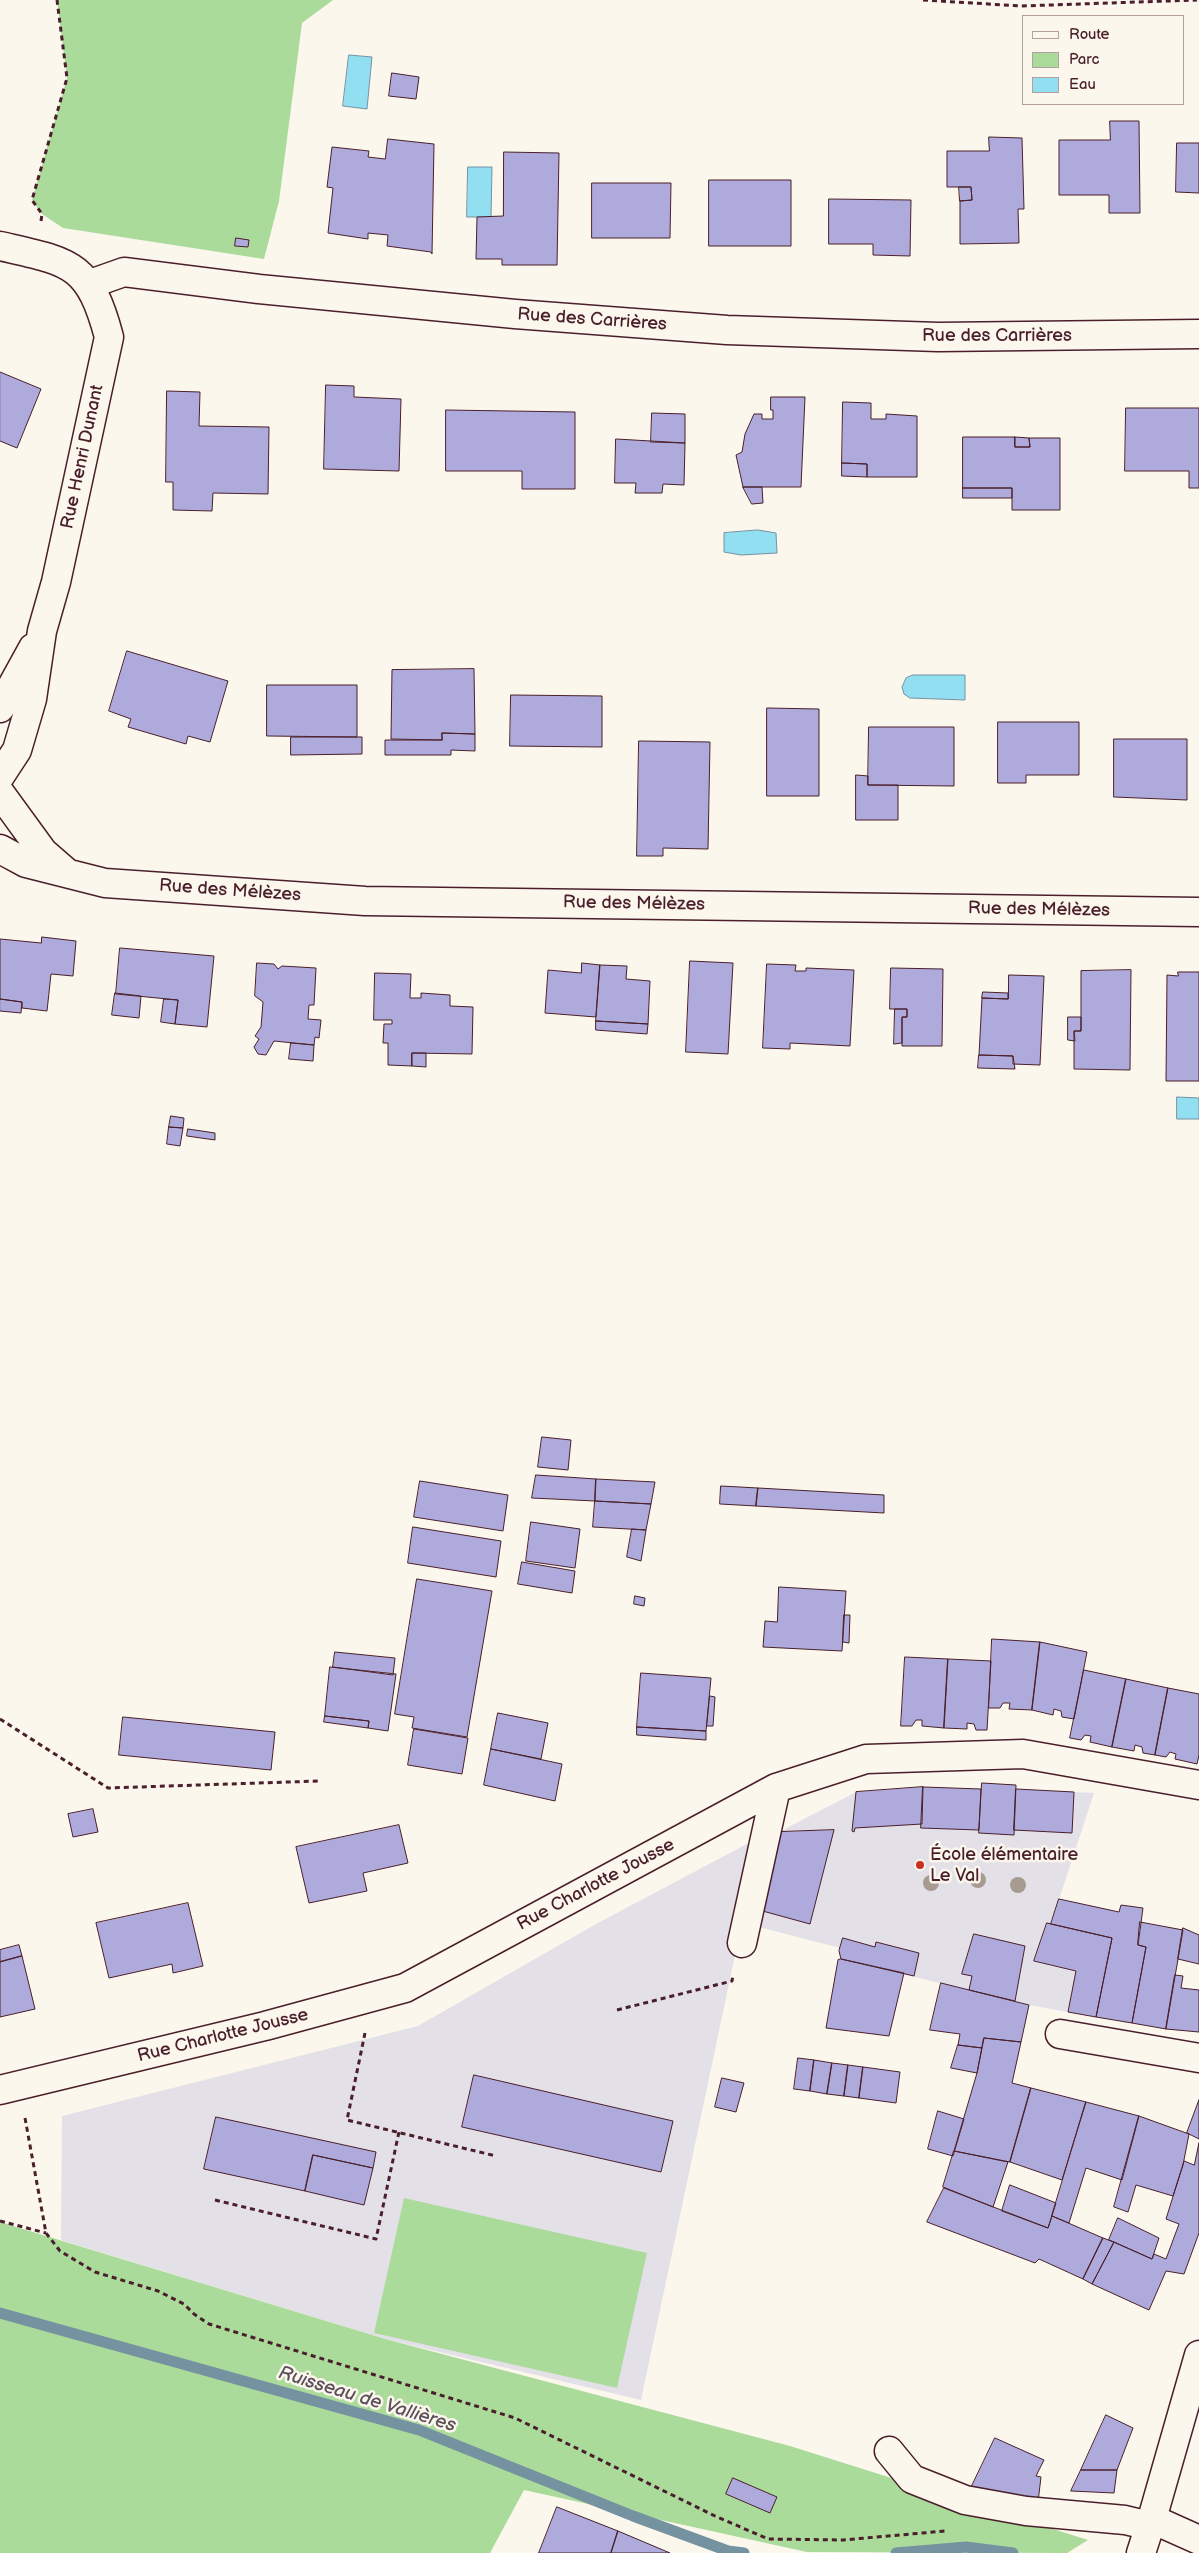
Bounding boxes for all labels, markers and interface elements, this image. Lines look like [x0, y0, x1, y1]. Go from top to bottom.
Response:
legend [1022, 15, 1184, 105]
text: Route [1069, 25, 1109, 44]
text: Parc [1069, 50, 1099, 69]
text: Eau [1069, 75, 1096, 94]
street label: Rue des Carrières [516, 304, 668, 336]
street label: Rue des Carrières [922, 325, 1072, 347]
street label: Rue Henri Dunant [57, 383, 109, 531]
street label: Rue des Mélèzes [158, 875, 302, 907]
street label: Rue des Mélèzes [563, 892, 705, 916]
street label: Rue des Mélèzes [968, 898, 1110, 922]
street label: Rue Charlotte Jousse [514, 1834, 678, 1936]
place label: École élémentaire Le Val [930, 1844, 1078, 1886]
marker: École élémentaire Le Val [914, 1859, 926, 1871]
street label: Rue Charlotte Jousse [135, 2004, 311, 2068]
water label: Ruisseau de Vallières [276, 2362, 458, 2438]

